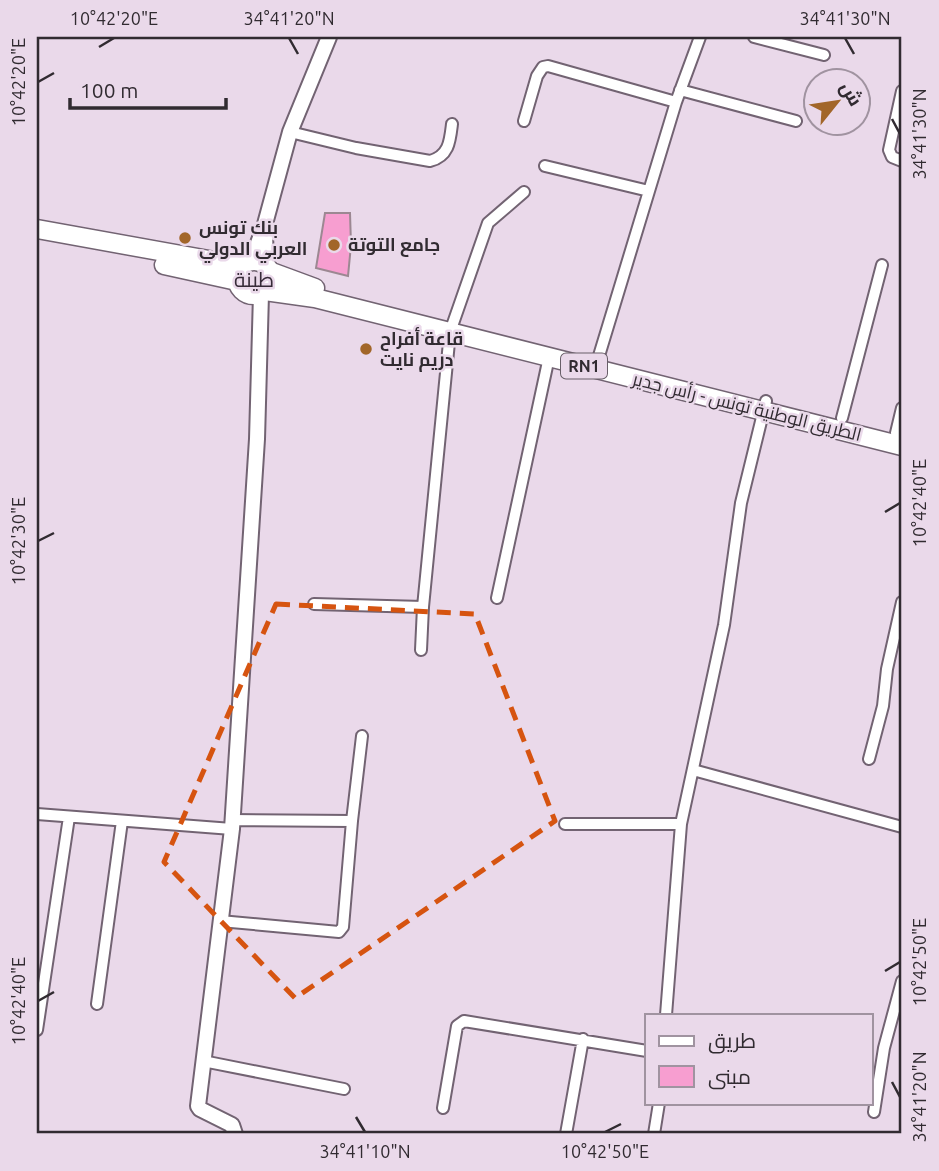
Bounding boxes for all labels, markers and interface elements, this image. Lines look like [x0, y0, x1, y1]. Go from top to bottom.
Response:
text: 10°42'20"E [70, 8, 158, 28]
text: 34°41'20"N [243, 8, 335, 28]
text: 34°41'30"N [799, 8, 891, 28]
text: 10°42'20"E [8, 38, 28, 126]
scale bar [70, 66, 226, 110]
north arrow [802, 66, 872, 136]
text: ش [835, 77, 867, 110]
text: 100 m [80, 78, 138, 102]
text: 34°41'30"N [909, 88, 929, 180]
place label: بنك تونس العربي الدولي [199, 217, 307, 264]
marker: بنك تونس العربي الدولي [177, 230, 193, 246]
place label: جامع التوتة [348, 234, 440, 257]
marker: جامع التوتة [326, 237, 342, 253]
district label: طينة [234, 267, 274, 291]
place label: قاعة أفراح دريم نايت [380, 326, 463, 372]
marker: قاعة أفراح دريم نايت [358, 341, 374, 357]
road number: RN1 [561, 354, 607, 378]
street label: الطريق الوطنية تونس - رأس جدير [629, 368, 864, 447]
text: 10°42'40"E [909, 459, 929, 547]
text: 10°42'30"E [8, 497, 28, 585]
text: 10°42'50"E [909, 918, 929, 1006]
text: 10°42'40"E [8, 957, 28, 1045]
legend [645, 1014, 872, 1104]
text: طريق [708, 1028, 756, 1054]
text: 34°41'20"N [909, 1051, 929, 1143]
text: مبنى [708, 1064, 751, 1090]
text: 34°41'10"N [319, 1141, 411, 1161]
text: 10°42'50"E [561, 1141, 649, 1161]

